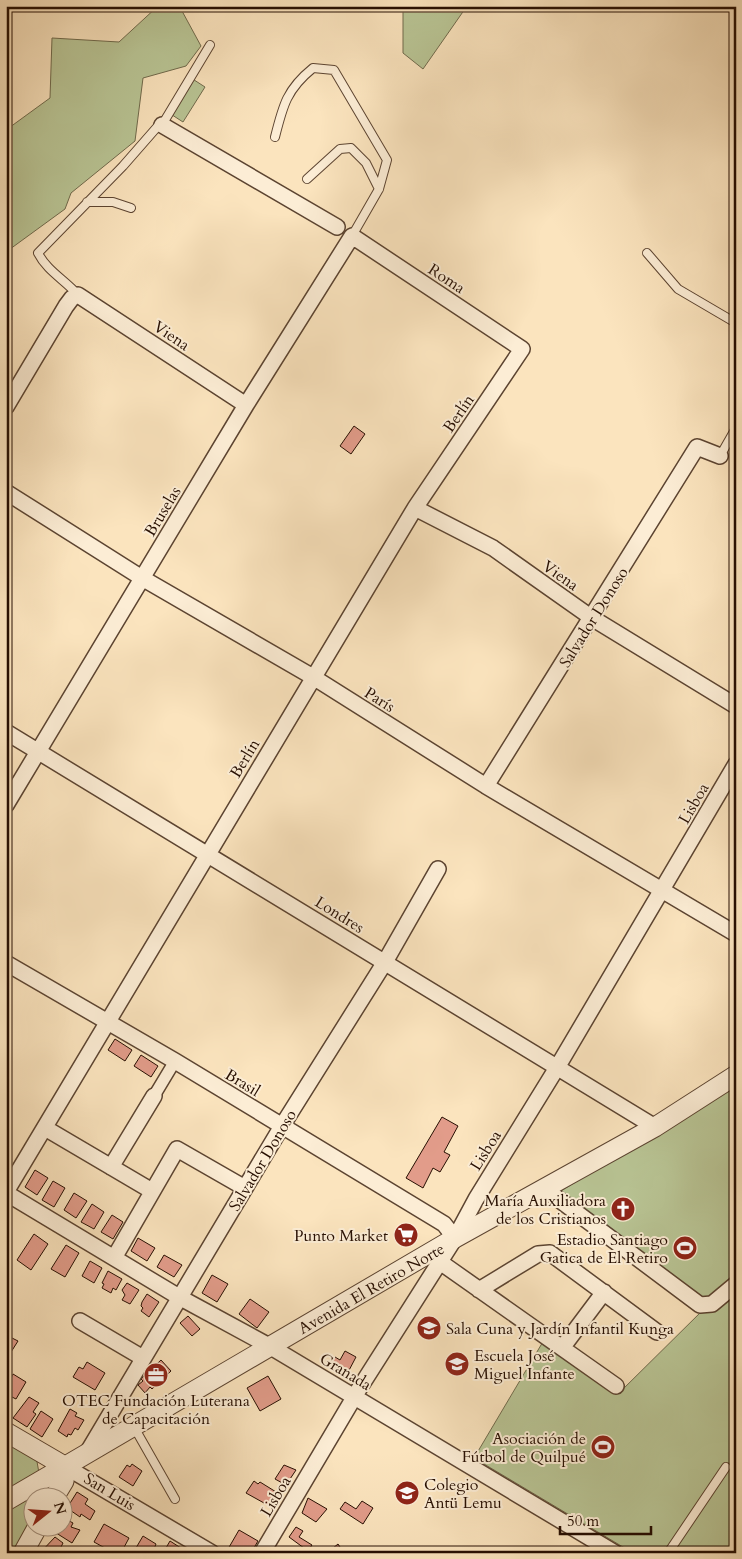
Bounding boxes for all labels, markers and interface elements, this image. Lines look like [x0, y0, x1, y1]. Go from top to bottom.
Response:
street label: Roma [424, 259, 469, 299]
street label: Viena [149, 316, 194, 356]
street label: Berlín [438, 390, 480, 437]
street label: Bruselas [139, 483, 186, 541]
street label: Viena [538, 555, 583, 596]
street label: Salvador Donoso [554, 563, 634, 672]
street label: París [360, 682, 399, 718]
street label: Berlín [225, 735, 265, 782]
street label: Lisboa [673, 779, 714, 828]
street label: Londres [311, 891, 368, 939]
street label: Brasil [221, 1064, 264, 1102]
street label: Salvador Donoso [224, 1105, 302, 1215]
street label: Lisboa [465, 1126, 507, 1175]
place label: María Auxiliadora de los Cristianos [484, 1190, 606, 1230]
church icon: María Auxiliadora de los Cristianos [610, 1196, 636, 1222]
supermarket icon: Punto Market [393, 1222, 419, 1248]
place label: Punto Market [294, 1225, 388, 1247]
place label: Estadio Santiago Gatica de El Retiro [540, 1229, 668, 1269]
sports icon: Estadio Santiago Gatica de El Retiro [672, 1235, 698, 1261]
street label: Avenida El Retiro Norte [294, 1238, 449, 1340]
school or university icon: Sala Cuna y Jardín Infantil Kunga [416, 1315, 442, 1341]
place label: Sala Cuna y Jardín Infantil Kunga [446, 1318, 674, 1340]
place label: Escuela José Miguel Infante [474, 1345, 575, 1385]
street label: Granada [315, 1348, 376, 1396]
school or university icon: Escuela José Miguel Infante [444, 1351, 470, 1377]
office icon: OTEC Fundación Luterana de Capacitación [143, 1362, 169, 1388]
place label: OTEC Fundación Luterana de Capacitación [62, 1390, 250, 1430]
place label: Asociación de Fútbol de Quilpué [462, 1428, 586, 1468]
sports icon: Asociación de Fútbol de Quilpué [590, 1434, 616, 1460]
street label: San Luis [80, 1468, 139, 1516]
street label: Lisboa [255, 1472, 297, 1521]
place label: Colegio Antü Lemu [424, 1474, 502, 1514]
school or university icon: Colegio Antü Lemu [394, 1480, 420, 1506]
north arrow [22, 1486, 72, 1536]
text: N [49, 1500, 71, 1517]
scale bar [560, 1504, 651, 1536]
text: 50 m [567, 1511, 599, 1531]

